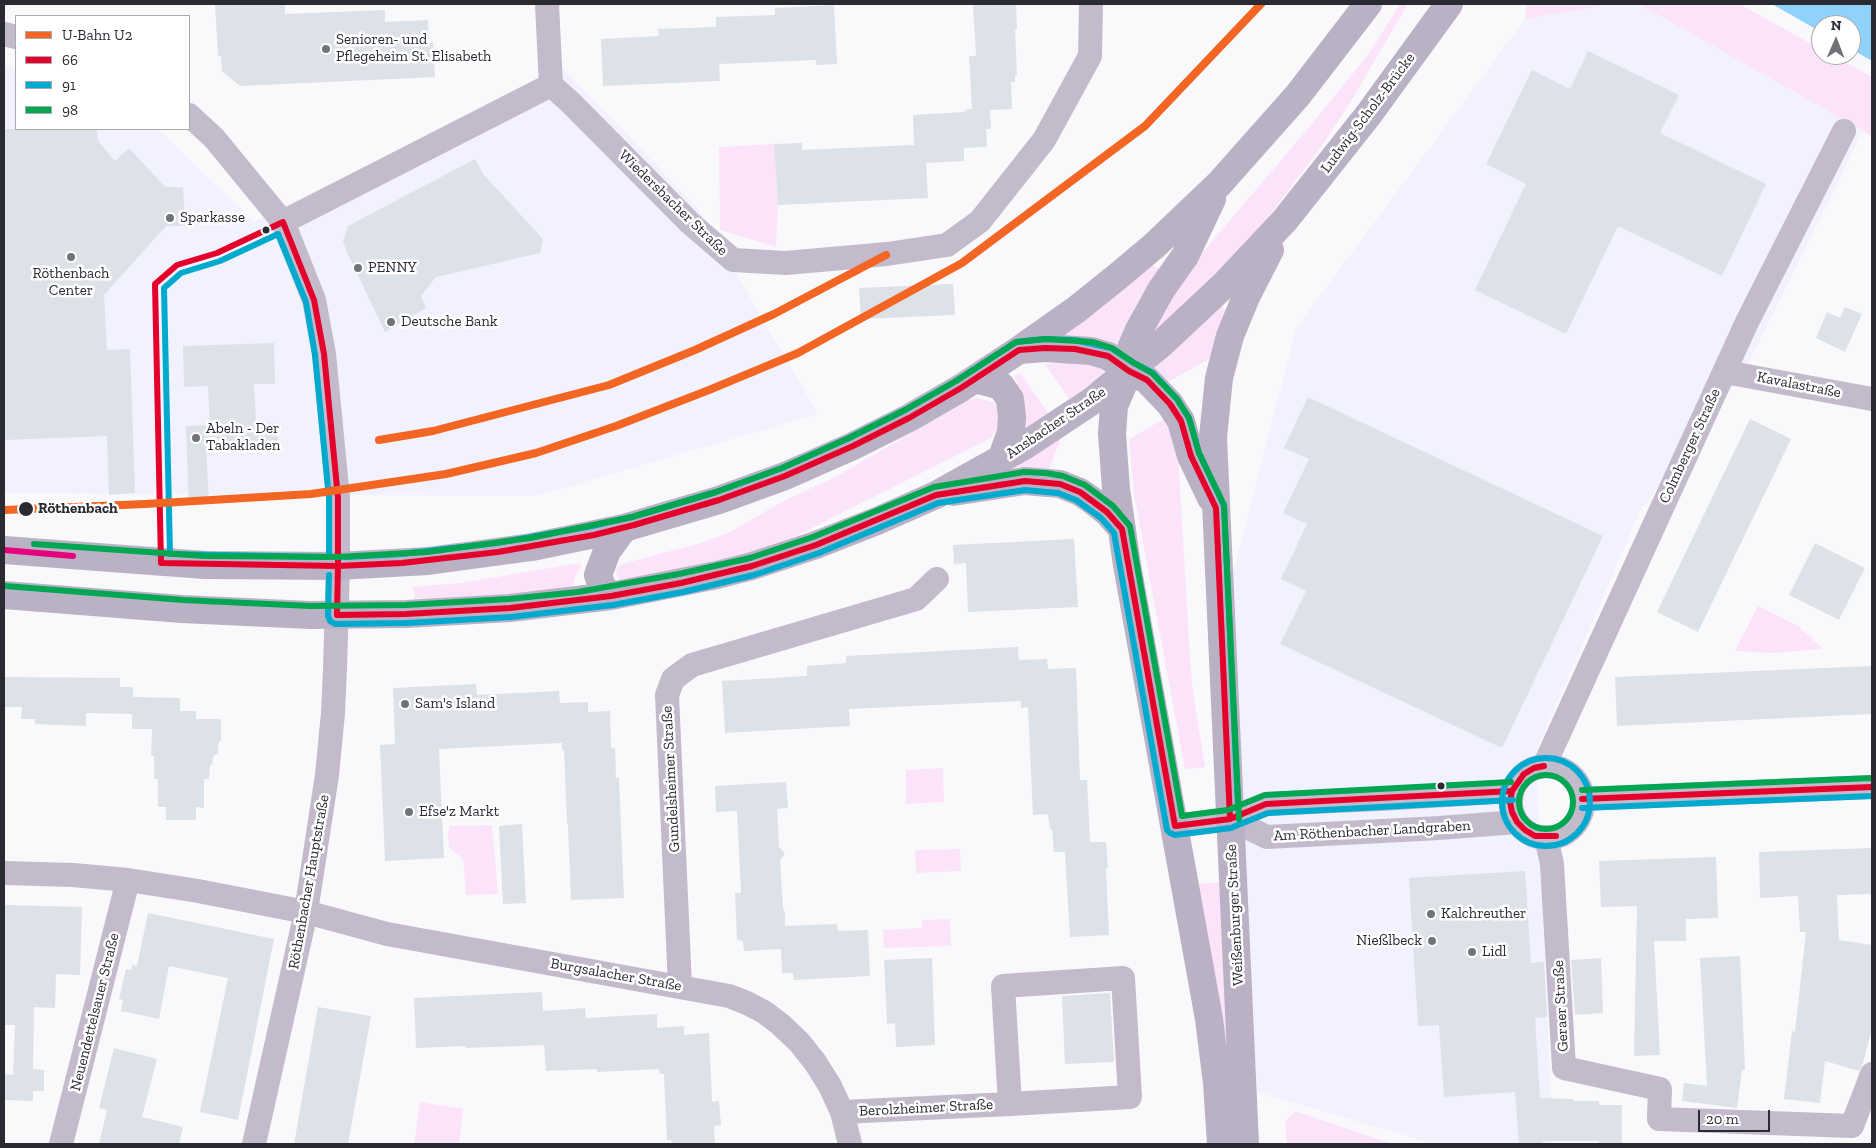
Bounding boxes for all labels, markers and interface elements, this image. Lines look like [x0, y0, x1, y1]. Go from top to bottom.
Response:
legend [15, 15, 190, 130]
north arrow [1811, 15, 1861, 65]
text: N [1831, 17, 1842, 34]
text: U-Bahn U2 [62, 26, 133, 44]
place label: Senioren- und Pflegeheim St. Elisabeth [336, 31, 491, 66]
marker: Senioren- und Pflegeheim St. Elisabeth [320, 43, 332, 55]
street label: Ludwig-Scholz-Brücke [1317, 49, 1419, 177]
text: 66 [62, 51, 78, 69]
text: 91 [62, 76, 76, 94]
text: 98 [62, 101, 78, 119]
street label: Wiedersbacher Straße [615, 146, 731, 260]
place label: Sparkasse [180, 209, 245, 227]
marker: Sparkasse [164, 212, 176, 224]
unlabelled marker [261, 225, 271, 235]
marker: Röthenbach Center [65, 251, 77, 263]
place label: PENNY [368, 259, 417, 277]
marker: PENNY [352, 262, 364, 274]
place label: Röthenbach Center [33, 265, 109, 300]
place label: Deutsche Bank [401, 313, 498, 331]
marker: Deutsche Bank [385, 316, 397, 328]
street label: Kavalastraße [1755, 368, 1843, 402]
street label: Ansbacher Straße [1003, 383, 1109, 463]
street label: Colmberger Straße [1656, 386, 1724, 506]
place label: Abeln - Der Tabakladen [206, 420, 280, 455]
marker: Abeln - Der Tabakladen [190, 432, 202, 444]
marker: Röthenbach [17, 500, 35, 518]
place label: Röthenbach [38, 500, 118, 518]
place label: Sam's Island [415, 695, 495, 713]
marker: Sam's Island [399, 698, 411, 710]
street label: Gundelsheimer Straße [658, 705, 684, 853]
unlabelled marker [1436, 781, 1446, 791]
street label: Röthenbacher Hauptstraße [285, 793, 333, 971]
place label: Efse'z Markt [419, 803, 499, 821]
marker: Efse'z Markt [403, 806, 415, 818]
street label: Am Röthenbacher Landgraben [1273, 817, 1471, 845]
street label: Weißenburger Straße [1222, 844, 1248, 986]
place label: Kalchreuther [1441, 905, 1526, 923]
marker: Kalchreuther [1425, 908, 1437, 920]
street label: Neuendettelsauer Straße [67, 931, 123, 1093]
place label: Nießlbeck [1356, 932, 1422, 950]
marker: Nießlbeck [1426, 935, 1438, 947]
place label: Lidl [1482, 943, 1507, 961]
marker: Lidl [1466, 946, 1478, 958]
street label: Burgsalacher Straße [549, 955, 683, 995]
street label: Geraer Straße [1550, 960, 1572, 1052]
street label: Berolzheimer Straße [858, 1095, 994, 1121]
scale bar [1701, 1100, 1774, 1132]
text: 20 m [1706, 1110, 1739, 1128]

